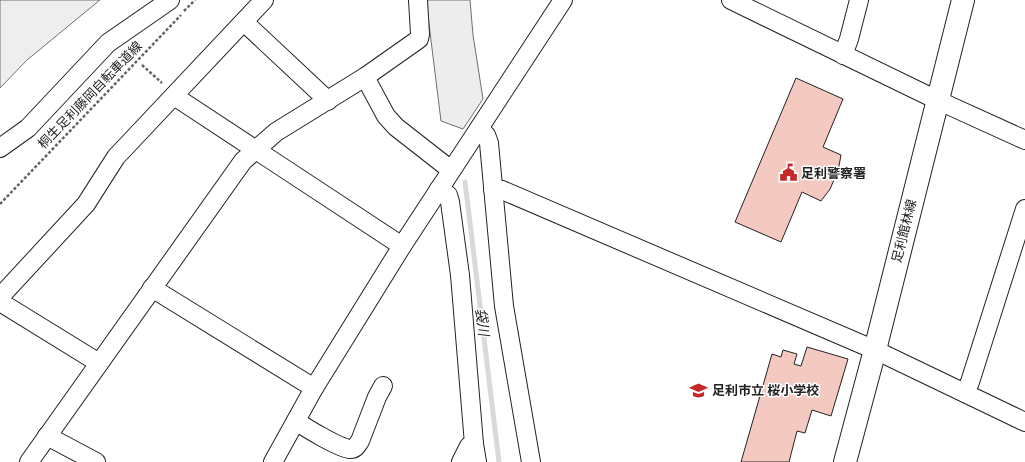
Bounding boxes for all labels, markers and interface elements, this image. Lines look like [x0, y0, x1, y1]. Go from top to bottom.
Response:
street label: 桐生足利藤岡自転車道線 [35, 38, 145, 152]
public building icon: 足利警察署 [778, 163, 798, 183]
place label: 足利警察署 [801, 166, 866, 181]
street label: 足利館林線 [889, 198, 919, 264]
water label: 袋川 [473, 307, 491, 339]
school or university icon: 足利市立 桜小学校 [689, 380, 709, 400]
place label: 足利市立 桜小学校 [712, 383, 819, 398]

